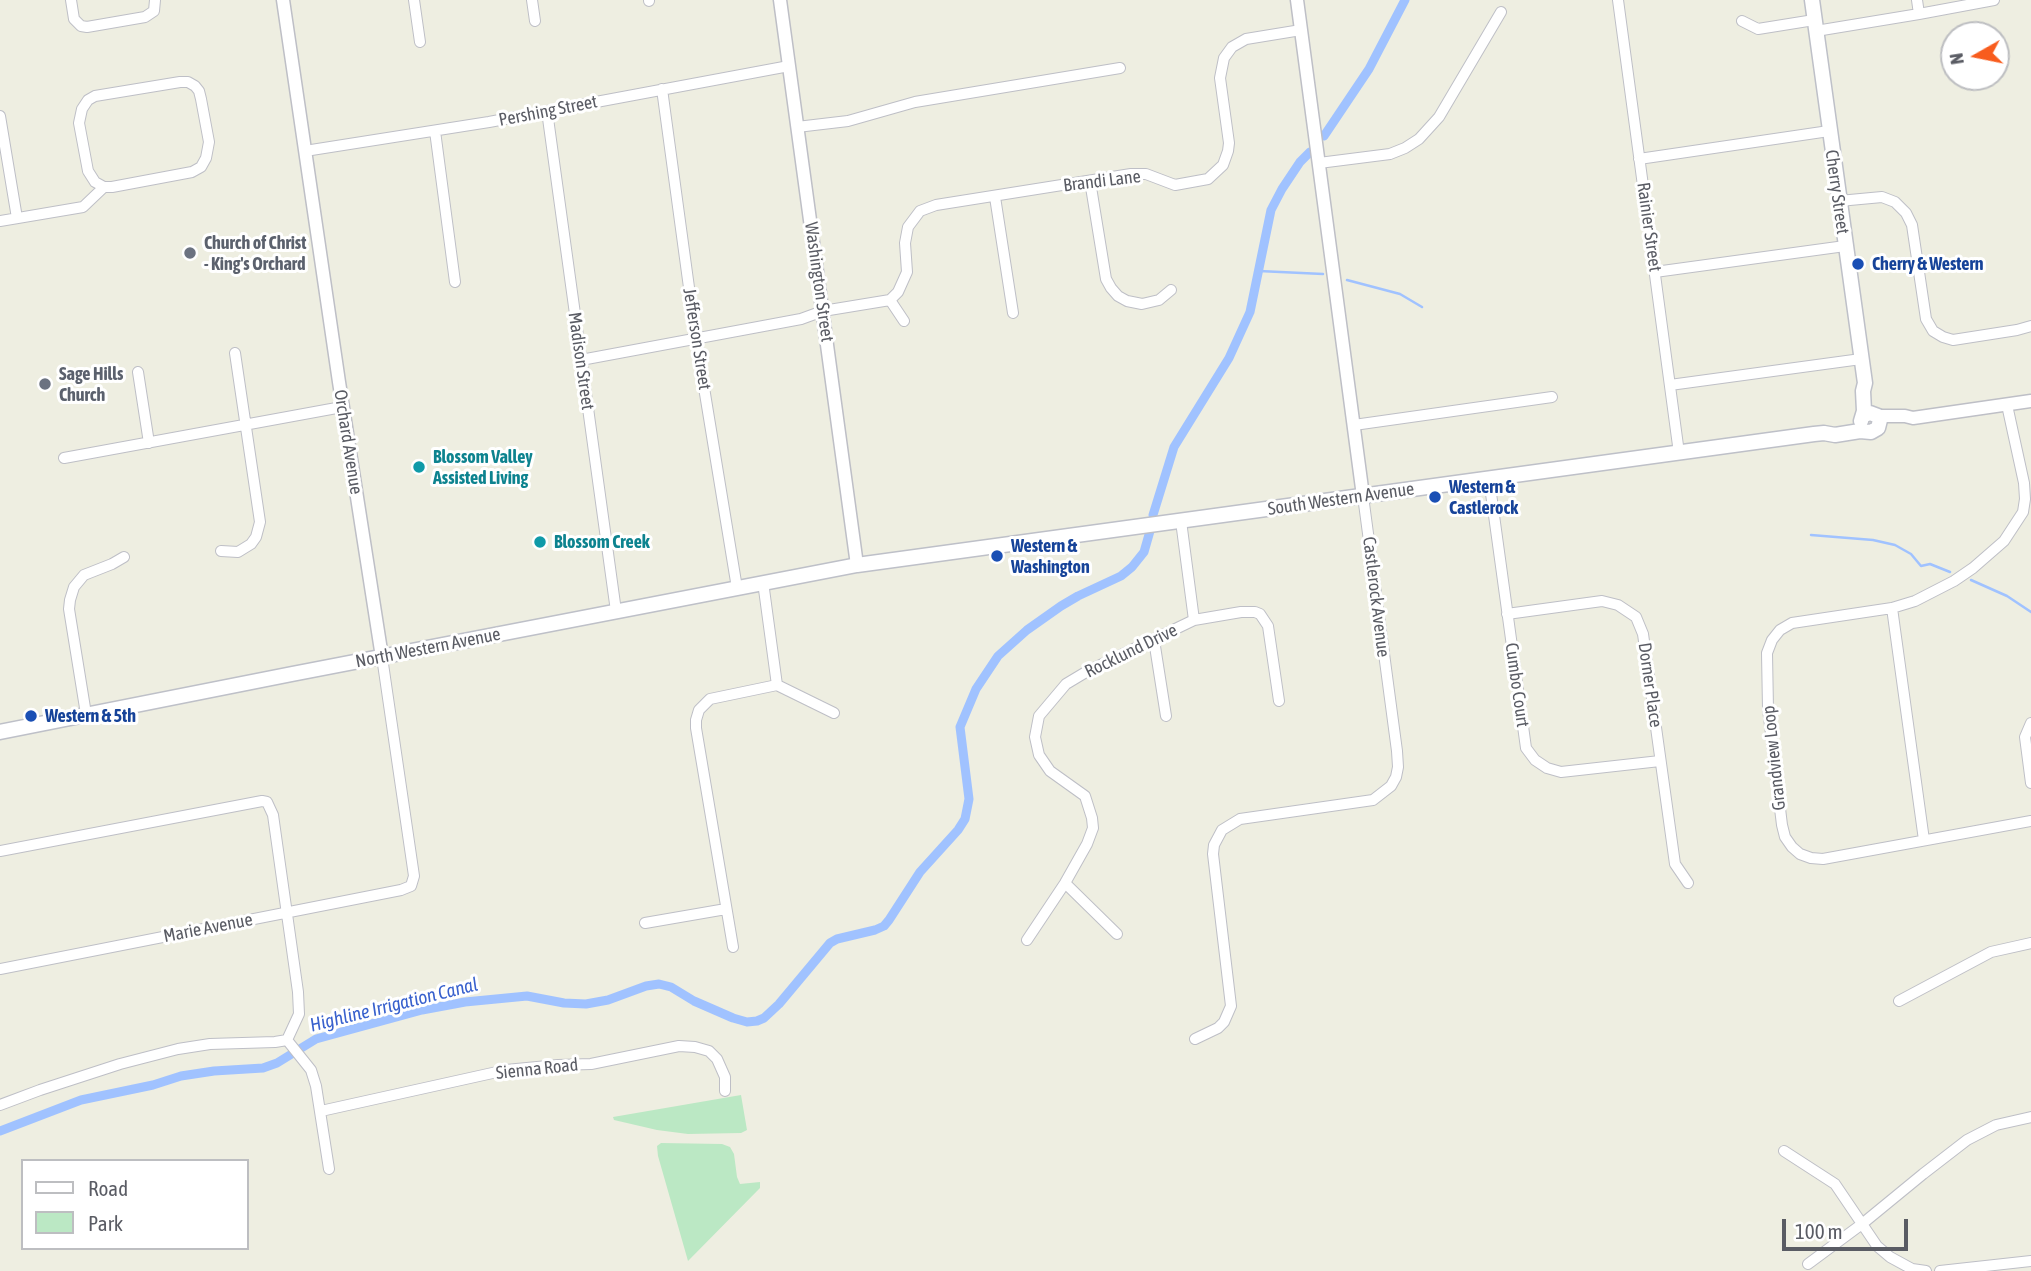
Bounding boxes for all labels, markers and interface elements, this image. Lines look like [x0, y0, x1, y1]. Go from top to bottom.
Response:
north arrow [1940, 21, 2010, 91]
text: N [1944, 52, 1968, 66]
street label: Pershing Street [497, 91, 599, 131]
street label: Cherry Street [1820, 148, 1854, 236]
street label: Brandi Lane [1062, 166, 1142, 196]
street label: Rainier Street [1632, 181, 1666, 273]
street label: Washington Street [800, 221, 838, 343]
place label: Church of Christ - King's Orchard [204, 232, 306, 274]
marker: Church of Christ - King's Orchard [182, 245, 198, 261]
place label: Cherry & Western [1872, 253, 1984, 275]
marker: Cherry & Western [1850, 256, 1866, 272]
street label: Jefferson Street [678, 287, 716, 391]
street label: Madison Street [563, 311, 599, 411]
place label: Sage Hills Church [59, 363, 123, 406]
marker: Sage Hills Church [37, 376, 53, 392]
street label: Orchard Avenue [329, 388, 367, 496]
place label: Blossom Valley Assisted Living [433, 446, 533, 489]
marker: Blossom Valley Assisted Living [411, 459, 427, 475]
place label: Western & Castlerock [1449, 476, 1518, 518]
street label: South Western Avenue [1266, 478, 1416, 520]
marker: Western & Castlerock [1427, 489, 1443, 505]
place label: Blossom Creek [554, 531, 650, 553]
marker: Blossom Creek [532, 534, 548, 550]
place label: Western & Washington [1011, 535, 1090, 578]
street label: Castlerock Avenue [1358, 535, 1394, 659]
marker: Western & Washington [989, 548, 1005, 564]
street label: Rocklund Drive [1081, 619, 1181, 683]
street label: North Western Avenue [354, 623, 502, 673]
street label: Dorner Place [1633, 641, 1667, 729]
street label: Cumbo Court [1500, 642, 1534, 728]
place label: Western & 5th [45, 705, 136, 727]
street label: Grandview Loop [1758, 705, 1790, 811]
marker: Western & 5th [23, 708, 39, 724]
street label: Marie Avenue [162, 909, 254, 947]
water label: Highline Irrigation Canal [308, 973, 480, 1037]
street label: Sienna Road [495, 1054, 579, 1084]
legend [21, 1159, 248, 1250]
text: Road [88, 1176, 128, 1200]
scale bar [1786, 1204, 1912, 1248]
text: Park [88, 1211, 123, 1235]
text: 100 m [1795, 1219, 1843, 1243]

